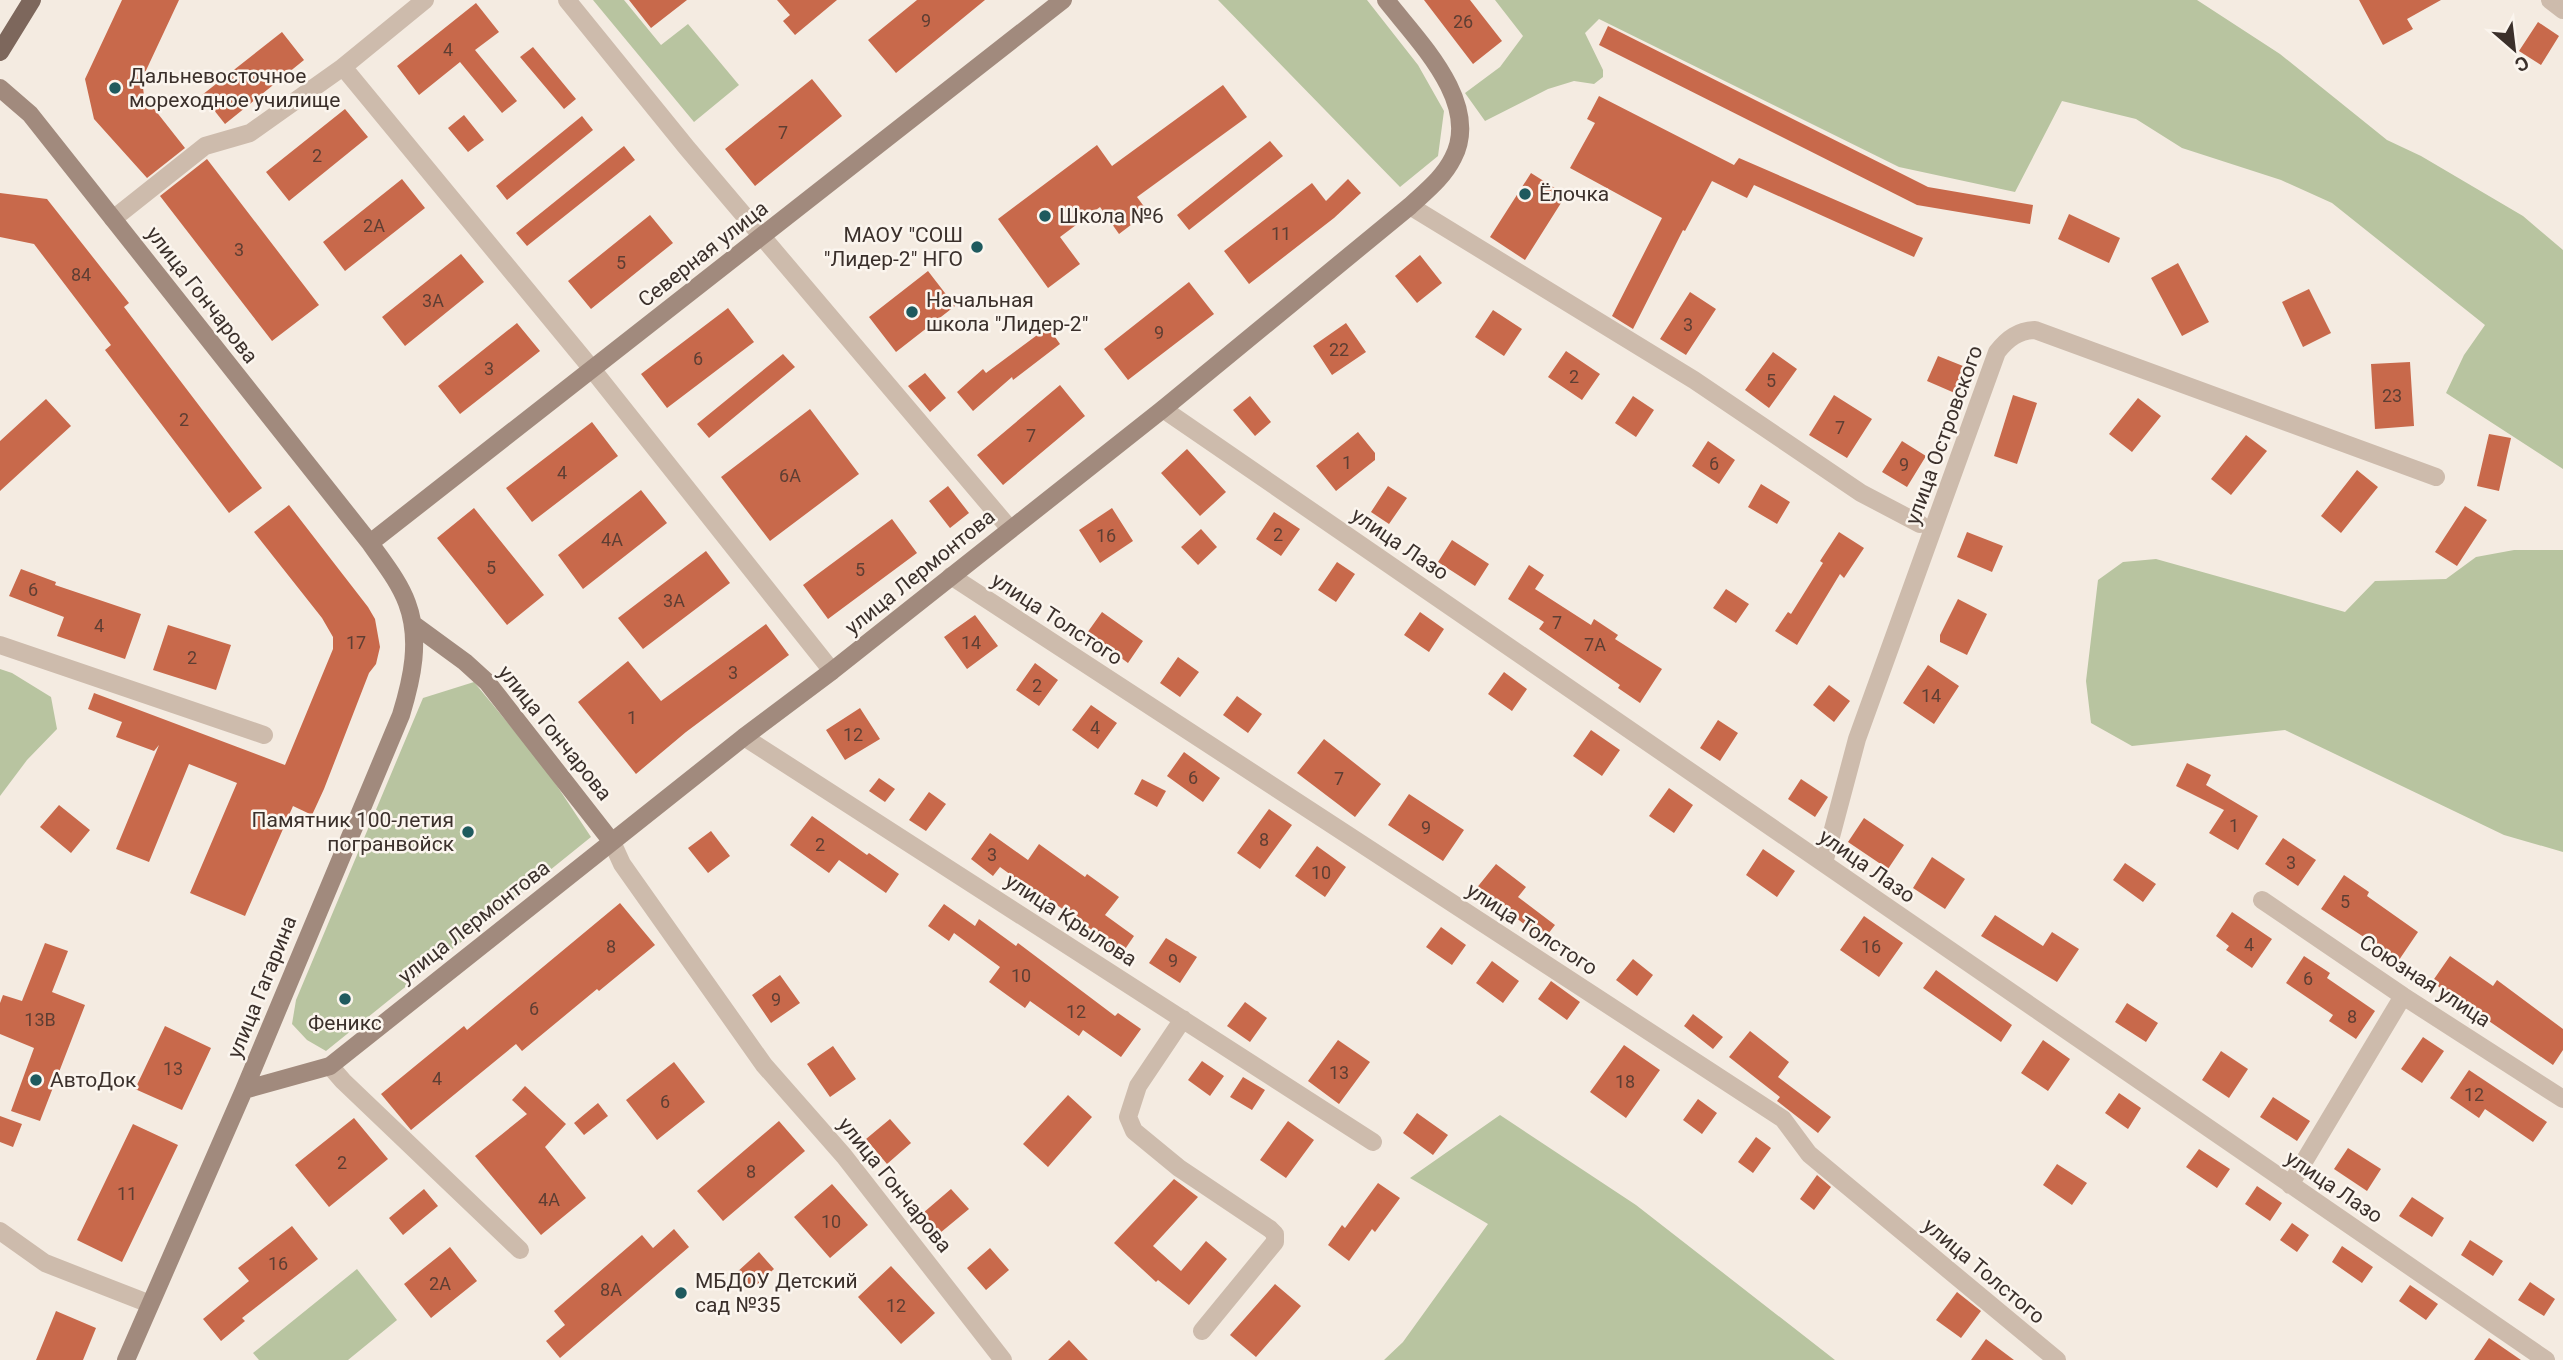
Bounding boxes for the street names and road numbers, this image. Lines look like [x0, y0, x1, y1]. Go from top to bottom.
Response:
street label: Северная улица [633, 196, 773, 312]
street label: улица Гончарова [141, 222, 263, 368]
street label: улица Островского [1900, 342, 1988, 528]
street label: улица Лазо [1347, 503, 1453, 585]
street label: улица Лермонтова [840, 504, 1000, 640]
street label: улица Толстого [987, 568, 1127, 670]
street label: улица Гончарова [493, 661, 617, 805]
street label: улица Лазо [1814, 824, 1920, 908]
street label: улица Лермонтова [394, 855, 554, 989]
street label: улица Крылова [1001, 869, 1141, 971]
street label: улица Толстого [1462, 878, 1602, 980]
street label: улица Гагарина [223, 912, 301, 1062]
street label: Союзная улица [2355, 930, 2495, 1032]
street label: улица Гончарова [833, 1113, 957, 1257]
street label: улица Лазо [2281, 1146, 2387, 1228]
street label: улица Толстого [1918, 1213, 2050, 1329]

